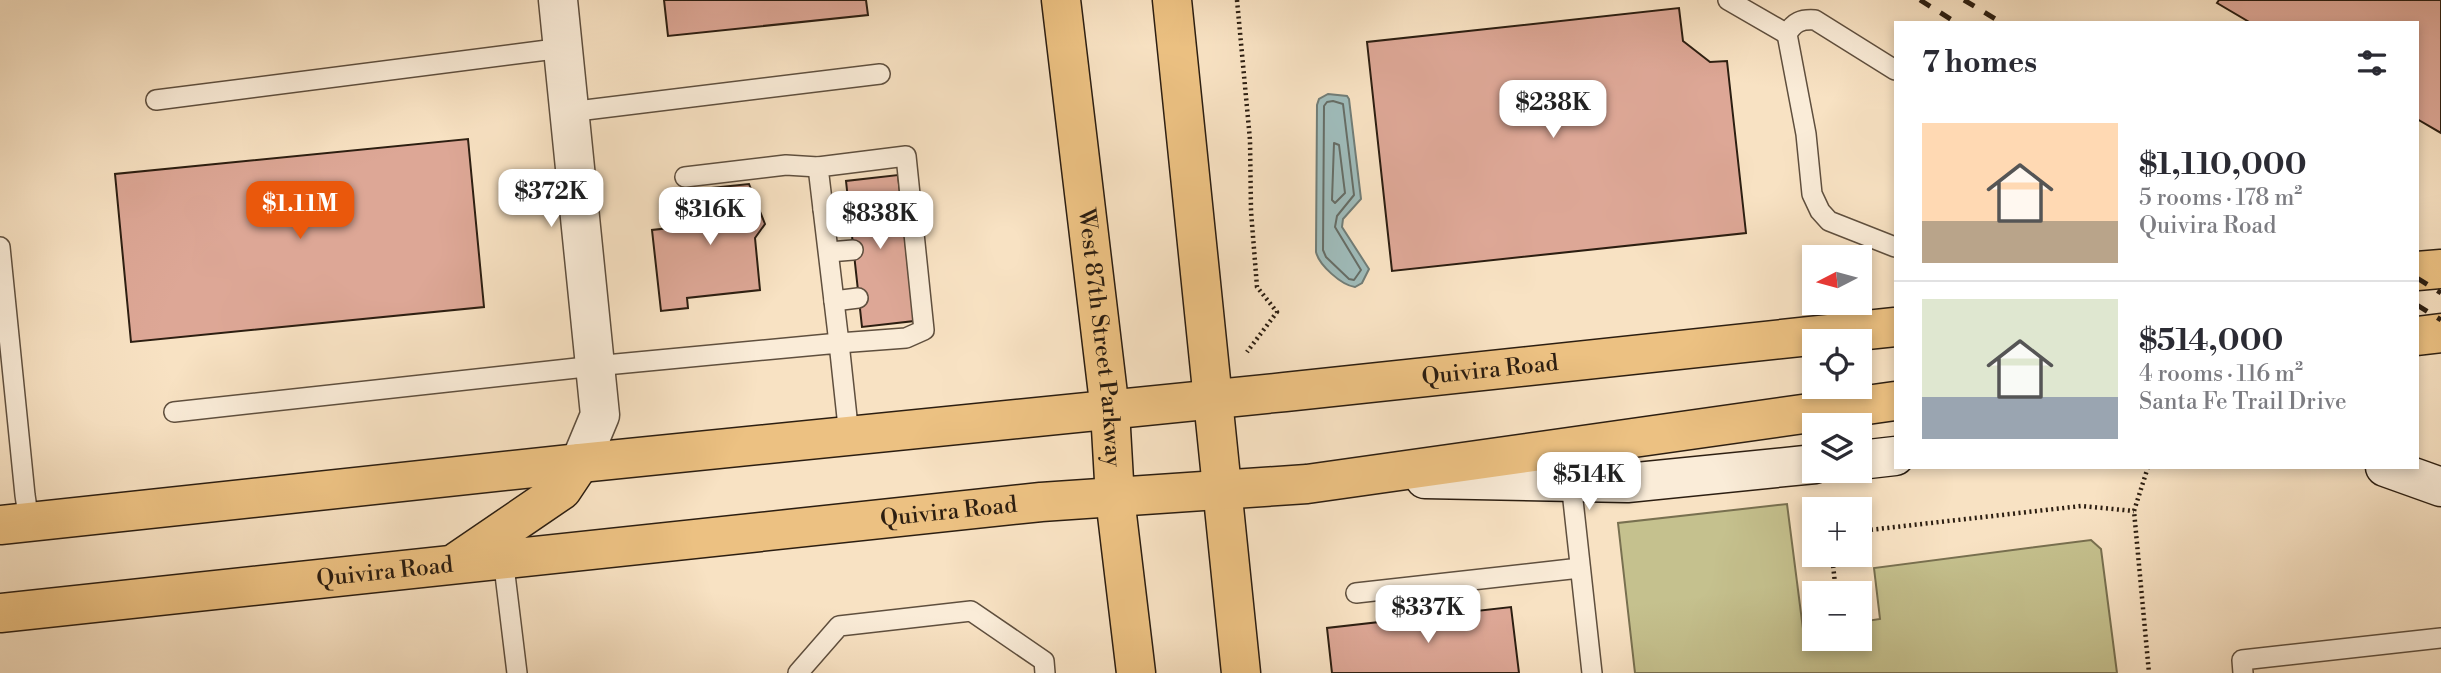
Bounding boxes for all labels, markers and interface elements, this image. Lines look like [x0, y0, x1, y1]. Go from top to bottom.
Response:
text: 7 homes [1922, 44, 2037, 82]
icon: filters [2353, 44, 2391, 82]
pin: $238K [1504, 80, 1602, 140]
text: $238K [1515, 89, 1591, 117]
text: $1,110,000 [2139, 146, 2306, 184]
icon: home [1978, 151, 2062, 235]
pin: $372K [502, 170, 600, 229]
text: $372K [514, 178, 588, 206]
pin: $1.11M [243, 182, 357, 241]
text: 5 rooms · 178 m² [2139, 184, 2302, 212]
pin: $316K [661, 188, 759, 247]
text: $1.11M [262, 190, 338, 218]
pin: $838K [831, 191, 929, 251]
text: $316K [675, 196, 745, 224]
text: $838K [842, 200, 918, 228]
street label: West 87th Street Parkway [1072, 206, 1127, 469]
text: Quivira Road [2139, 212, 2276, 240]
north arrow [1802, 245, 1872, 315]
map controls [1802, 245, 1872, 651]
text: $514,000 [2139, 322, 2283, 360]
icon: home [1978, 327, 2062, 411]
button: locate [1802, 329, 1872, 399]
street label: Quivira Road [1420, 349, 1560, 391]
text: 4 rooms · 116 m² [2139, 360, 2303, 388]
text: Santa Fe Trail Drive [2139, 388, 2347, 416]
button: layers [1802, 413, 1872, 483]
pin: $514K [1540, 452, 1638, 512]
text: $514K [1553, 461, 1625, 489]
street label: Quivira Road [879, 491, 1018, 533]
button: + [1802, 497, 1872, 567]
street label: Quivira Road [315, 551, 455, 593]
button: − [1802, 581, 1872, 651]
pin: $337K [1379, 586, 1477, 645]
text: $337K [1391, 594, 1465, 622]

